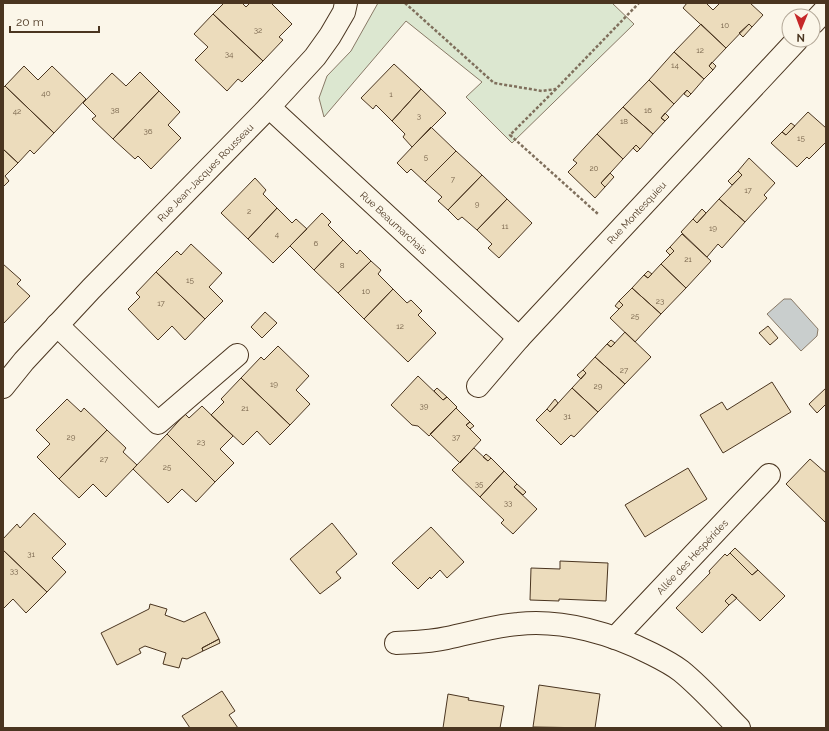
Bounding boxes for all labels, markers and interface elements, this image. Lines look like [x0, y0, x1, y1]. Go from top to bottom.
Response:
scale bar [10, 8, 99, 34]
north arrow [781, 8, 821, 48]
text: 20 m [16, 15, 44, 29]
house number: 10 [721, 20, 729, 30]
house number: 32 [254, 25, 262, 35]
text: N [797, 31, 805, 44]
house number: 12 [696, 45, 704, 55]
house number: 34 [225, 49, 234, 59]
house number: 14 [671, 60, 680, 70]
house number: 40 [41, 88, 51, 98]
house number: 1 [389, 89, 393, 99]
house number: 38 [110, 105, 120, 115]
house number: 16 [644, 105, 652, 115]
house number: 42 [13, 106, 21, 116]
house number: 3 [417, 111, 421, 121]
house number: 18 [620, 116, 628, 126]
street label: Rue Jean-Jacques Rousseau [155, 121, 255, 223]
house number: 36 [143, 126, 153, 136]
house number: 15 [797, 133, 806, 143]
house number: 5 [424, 152, 429, 162]
house number: 20 [589, 163, 599, 173]
house number: 7 [451, 174, 456, 184]
street label: Rue Montesquieu [604, 179, 668, 246]
house number: 17 [744, 185, 753, 195]
street label: Rue Beaumarchais [358, 189, 430, 256]
house number: 9 [475, 199, 480, 209]
house number: 2 [247, 206, 251, 216]
house number: 11 [502, 221, 509, 231]
house number: 19 [709, 223, 717, 233]
house number: 4 [275, 229, 280, 239]
house number: 6 [314, 238, 319, 248]
house number: 21 [684, 254, 692, 264]
house number: 8 [340, 260, 345, 270]
house number: 15 [186, 275, 195, 285]
house number: 10 [362, 286, 370, 296]
house number: 23 [656, 296, 664, 306]
house number: 17 [157, 298, 166, 308]
house number: 25 [631, 311, 640, 321]
house number: 12 [396, 321, 404, 331]
house number: 27 [620, 365, 629, 375]
house number: 19 [270, 379, 278, 389]
house number: 29 [594, 381, 603, 391]
house number: 39 [420, 401, 429, 411]
house number: 21 [241, 403, 249, 413]
house number: 31 [563, 411, 571, 421]
house number: 29 [67, 432, 76, 442]
house number: 37 [452, 432, 461, 442]
house number: 23 [197, 437, 205, 447]
house number: 27 [100, 454, 109, 464]
house number: 25 [163, 462, 172, 472]
house number: 35 [475, 479, 484, 489]
house number: 33 [504, 498, 512, 508]
street label: Allée des Hespérides [654, 517, 730, 596]
house number: 31 [27, 549, 35, 559]
house number: 33 [10, 566, 18, 576]

